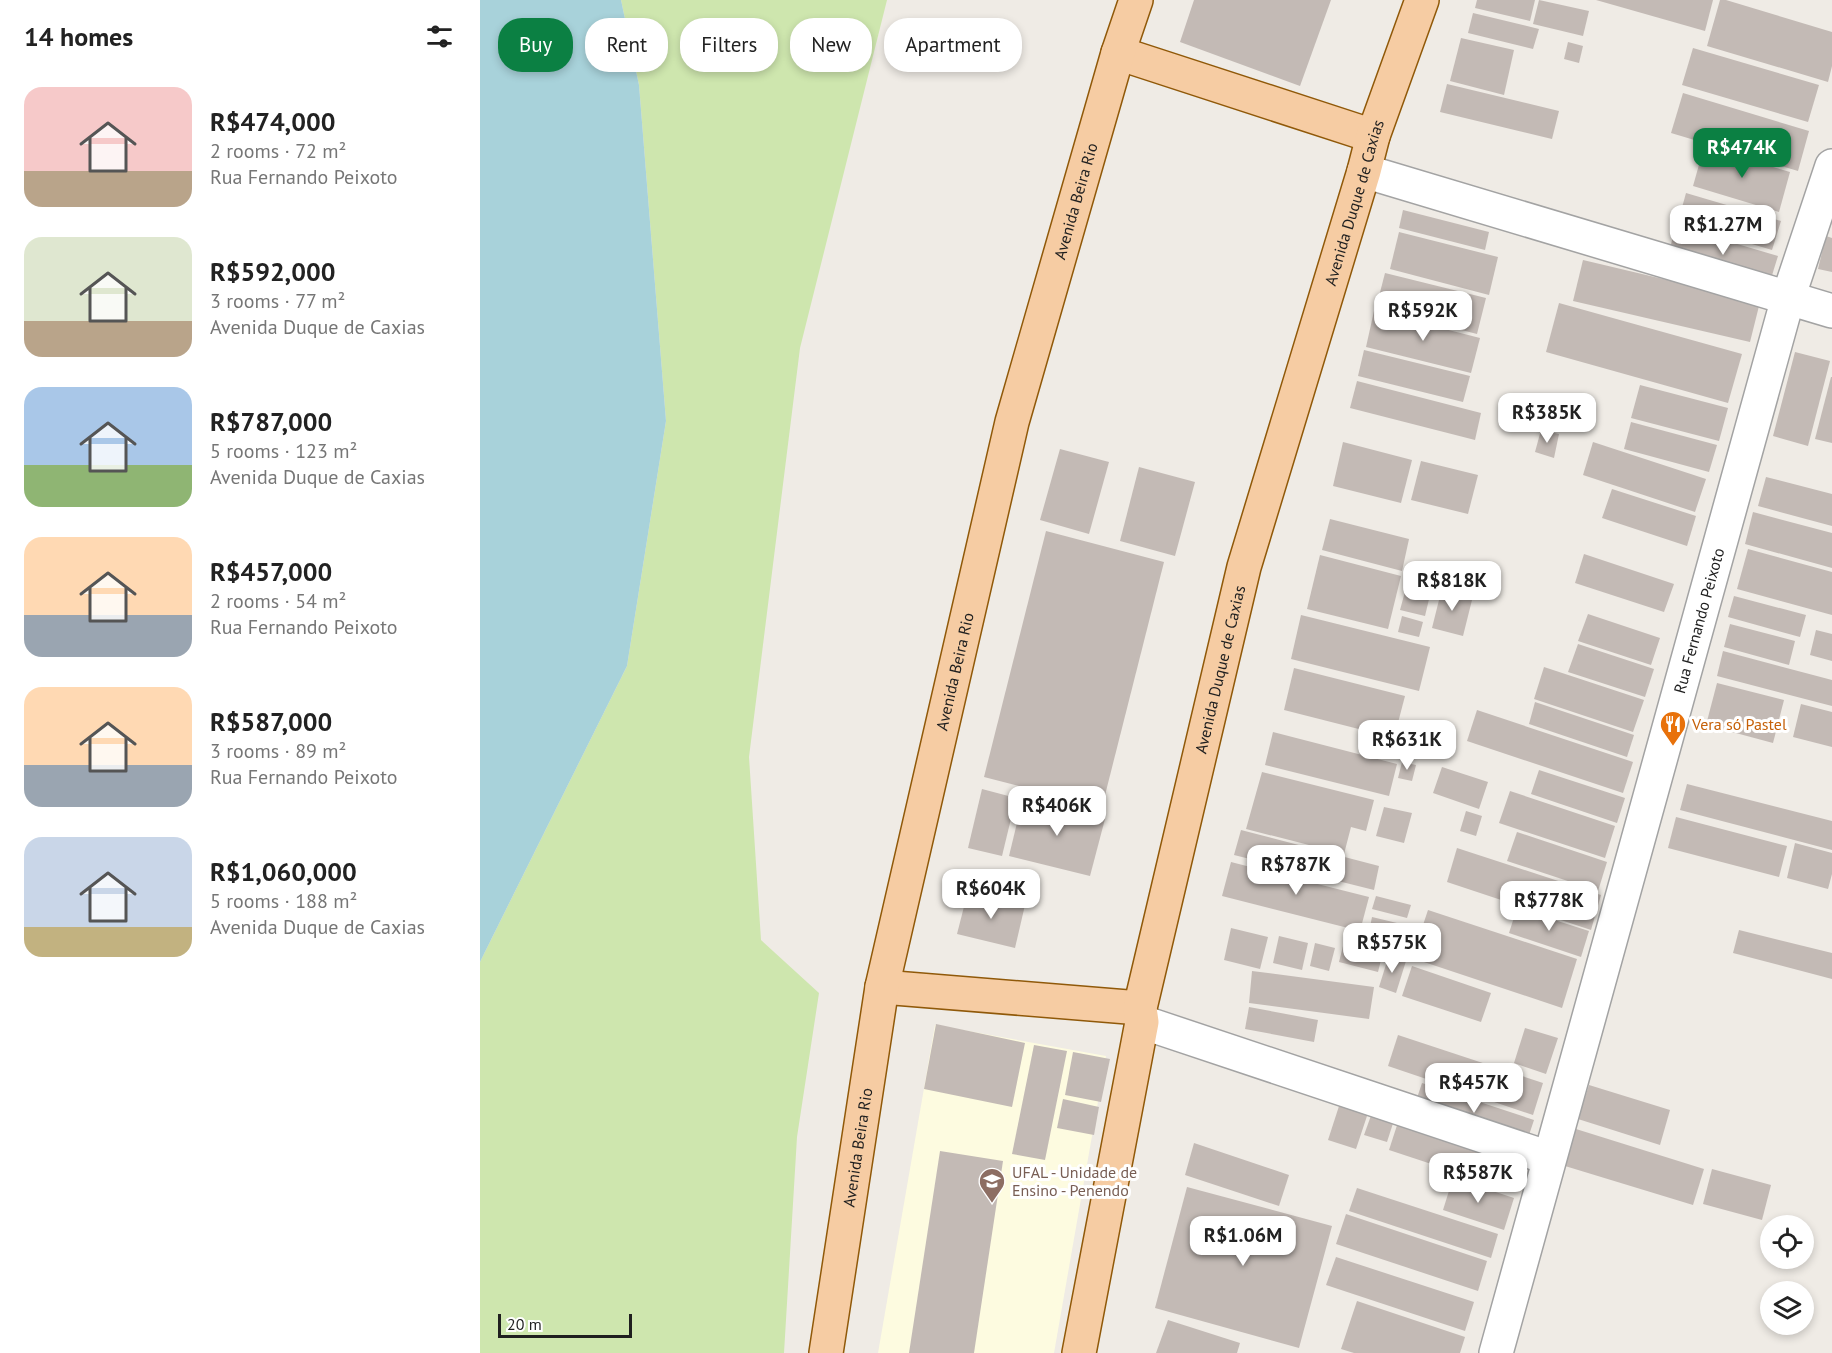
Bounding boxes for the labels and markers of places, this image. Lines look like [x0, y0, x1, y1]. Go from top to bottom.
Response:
pin: R$474K [1693, 128, 1791, 179]
pin: R$1.27M [1668, 205, 1778, 256]
pin: R$592K [1374, 291, 1472, 342]
pin: R$385K [1498, 393, 1596, 444]
pin: R$818K [1403, 561, 1501, 612]
restaurant icon: Vera só Pastel [1658, 709, 1688, 747]
place label: Vera só Pastel [1691, 714, 1787, 734]
pin: R$631K [1358, 720, 1456, 771]
pin: R$406K [1008, 786, 1106, 837]
pin: R$787K [1247, 845, 1345, 896]
pin: R$604K [942, 869, 1040, 920]
pin: R$778K [1500, 881, 1598, 932]
pin: R$575K [1343, 923, 1441, 974]
pin: R$457K [1425, 1063, 1523, 1114]
pin: R$587K [1429, 1153, 1527, 1204]
place label: UFAL - Unidade de Ensino - Penendo [1012, 1162, 1137, 1200]
school or university icon: UFAL - Unidade de Ensino - Penendo [977, 1166, 1007, 1204]
pin: R$1.06M [1188, 1216, 1298, 1267]

